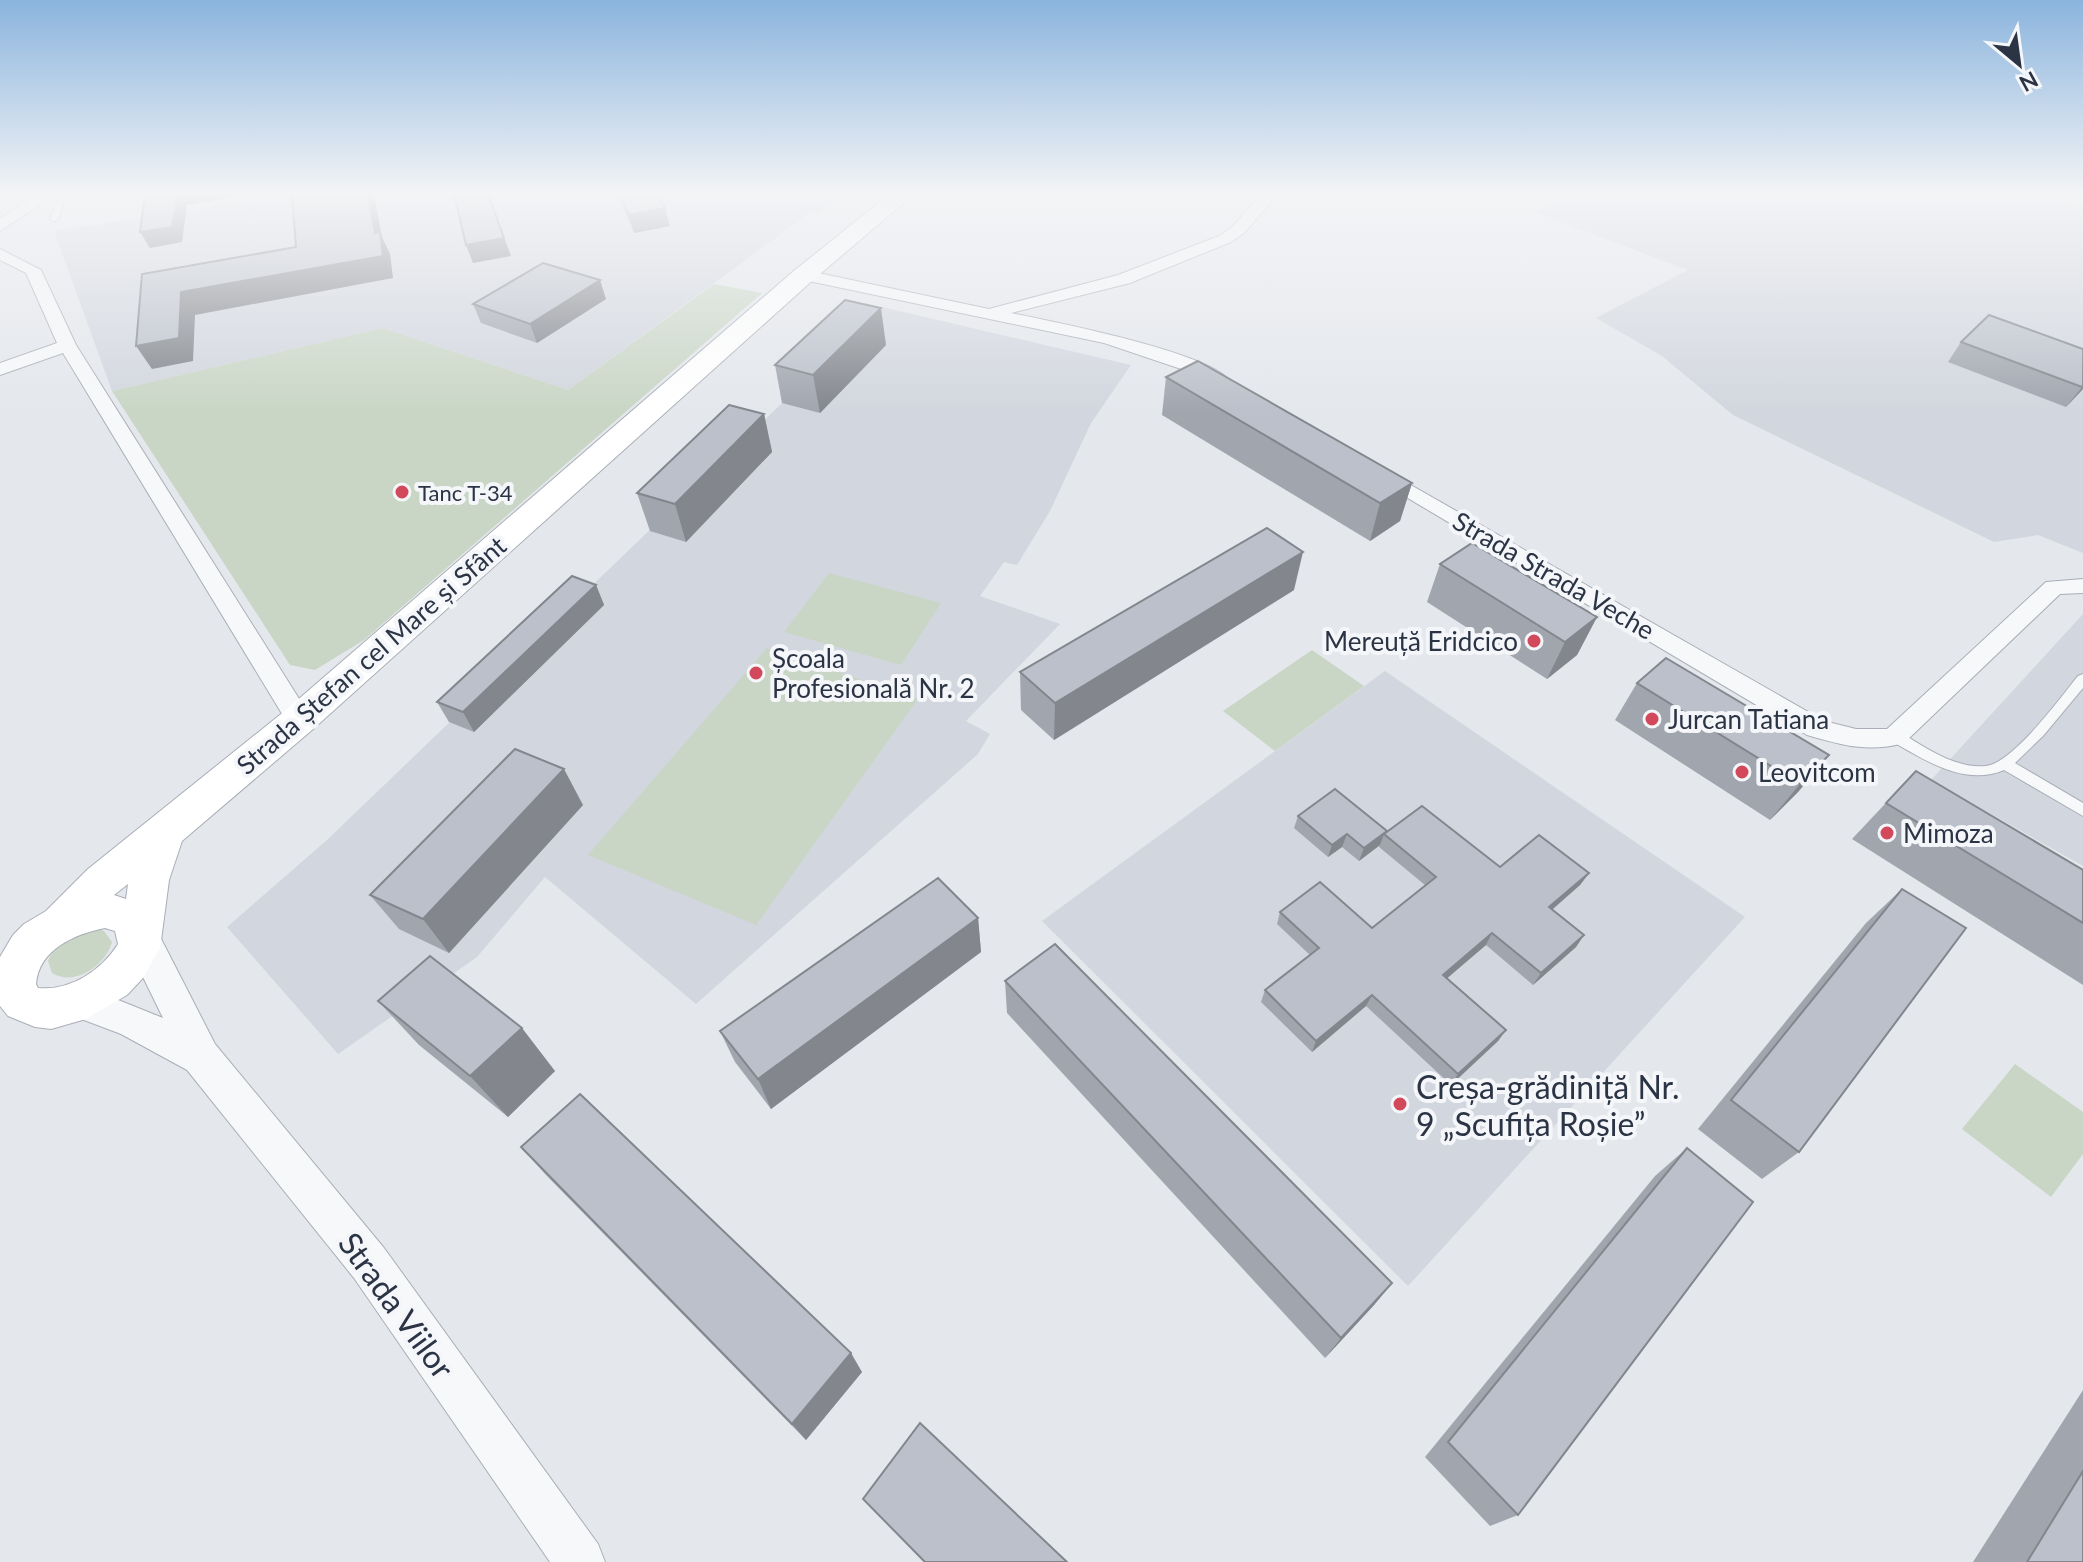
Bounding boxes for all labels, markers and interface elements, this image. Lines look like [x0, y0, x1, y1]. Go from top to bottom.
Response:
north arrow [1979, 24, 2059, 104]
text: N [2015, 66, 2043, 98]
place label: Tanc T-34 [418, 479, 513, 506]
marker: Tanc T-34 [393, 483, 411, 501]
street label: Strada Strada Veche [1448, 504, 1660, 646]
street label: Strada Ștefan cel Mare și Sfânt [230, 529, 513, 781]
place label: Mereuță Eridcico [1324, 625, 1518, 657]
marker: Mereuță Eridcico [1525, 632, 1543, 650]
place label: Școala Profesională Nr. 2 [772, 642, 975, 704]
marker: Școala Profesională Nr. 2 [747, 664, 765, 682]
place label: Jurcan Tatiana [1668, 703, 1829, 735]
marker: Jurcan Tatiana [1643, 710, 1661, 728]
place label: Leovitcom [1758, 756, 1876, 788]
marker: Leovitcom [1733, 763, 1751, 781]
place label: Mimoza [1903, 817, 1994, 849]
marker: Mimoza [1878, 824, 1896, 842]
place label: Creșa-grădiniță Nr. 9 „Scufița Roșie” [1416, 1067, 1680, 1143]
marker: Creșa-grădiniță Nr. 9 „Scufița Roșie” [1391, 1095, 1409, 1113]
street label: Strada Viilor [331, 1225, 463, 1386]

